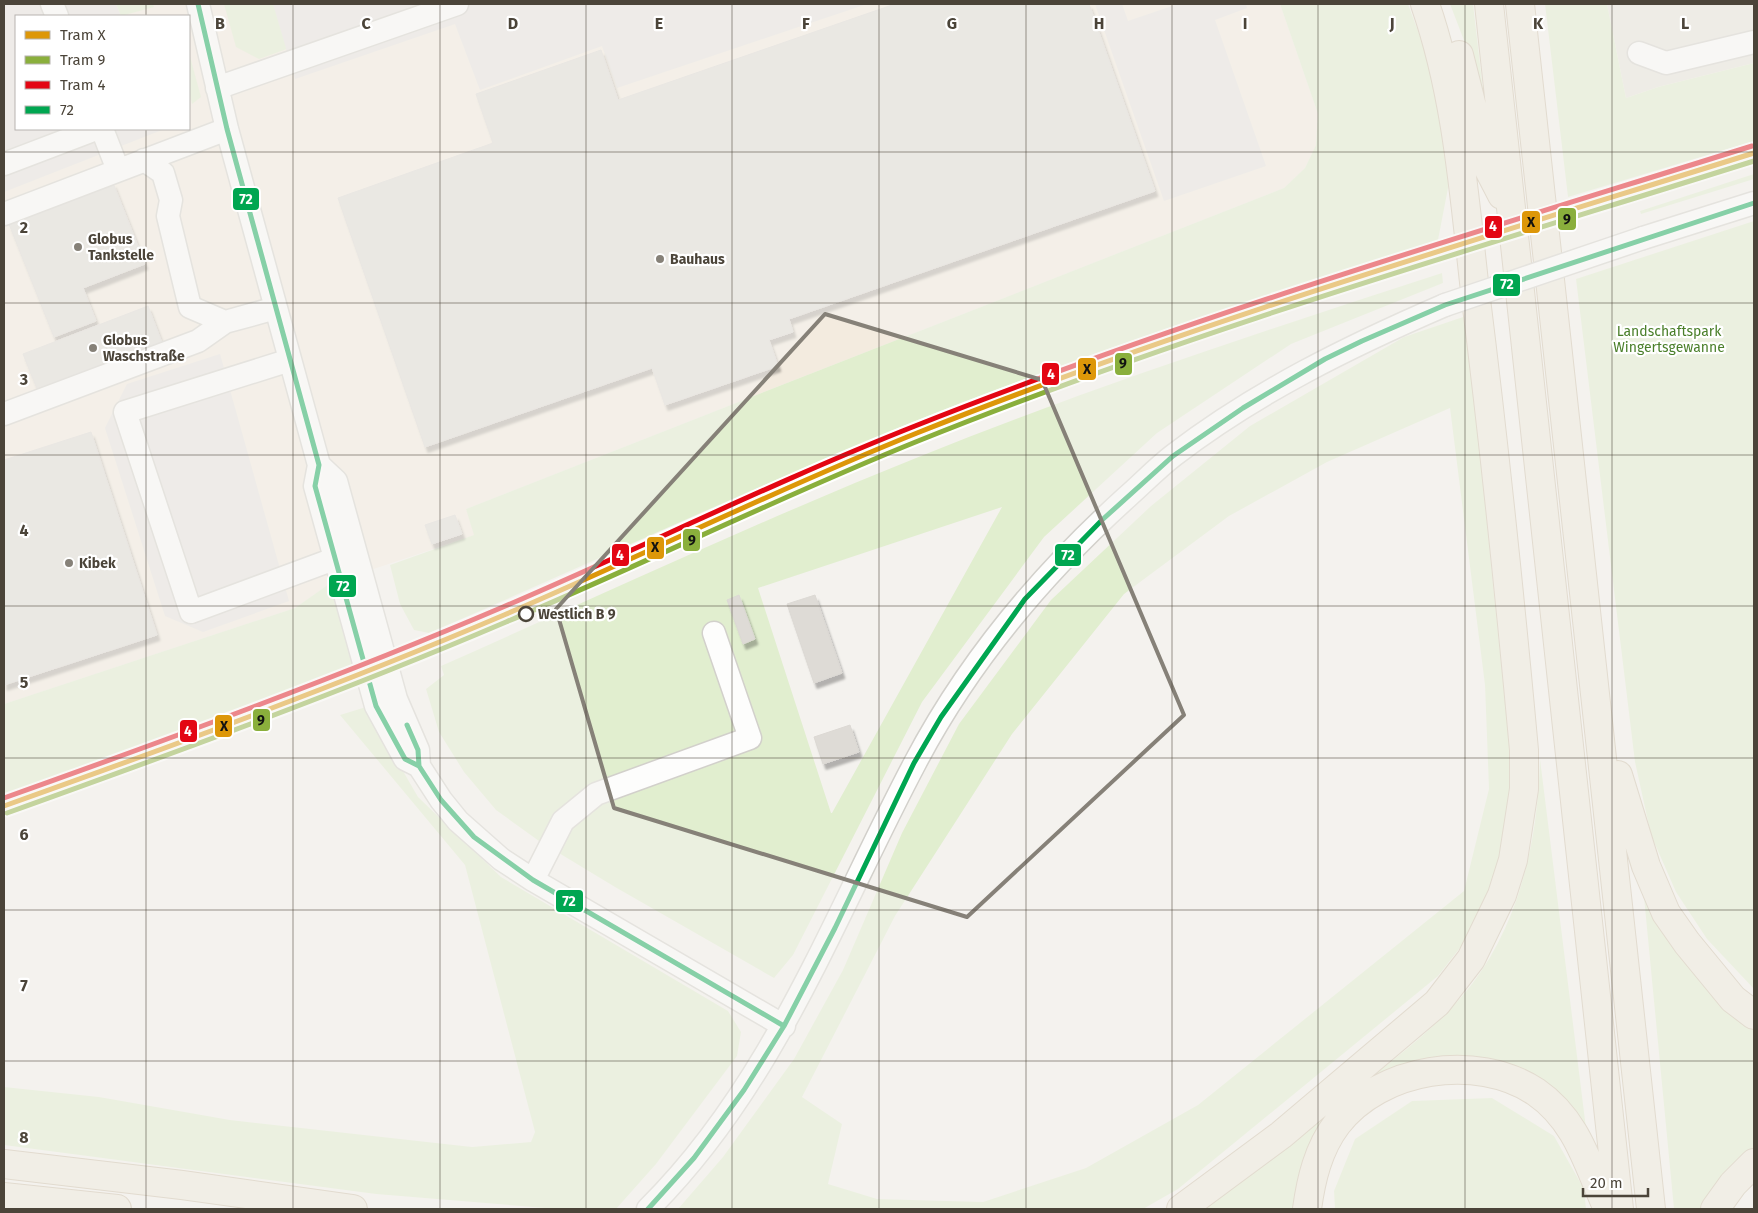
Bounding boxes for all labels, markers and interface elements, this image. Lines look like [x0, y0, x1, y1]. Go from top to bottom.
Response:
text: B [215, 14, 225, 33]
text: C [361, 14, 371, 33]
text: D [508, 14, 518, 33]
text: E [655, 14, 663, 33]
text: F [802, 14, 810, 33]
text: G [947, 14, 957, 33]
text: H [1094, 14, 1104, 33]
text: I [1243, 14, 1247, 33]
text: J [1388, 14, 1395, 33]
text: K [1533, 14, 1544, 33]
text: L [1681, 14, 1689, 33]
legend [15, 15, 190, 130]
text: Tram X [60, 26, 107, 44]
text: Tram 9 [60, 51, 106, 69]
text: Tram 4 [60, 76, 106, 94]
text: 72 [60, 101, 74, 119]
line badge: 72 [232, 187, 260, 211]
text: 72 [239, 191, 253, 208]
line badge: 9 [1557, 207, 1577, 231]
line badge: X [1521, 210, 1541, 234]
text: 9 [1563, 211, 1571, 228]
text: X [1526, 214, 1536, 231]
line badge: 4 [1484, 215, 1503, 239]
text: 2 [20, 218, 28, 237]
text: 4 [1489, 218, 1497, 235]
place label: Globus Tankstelle [88, 231, 154, 264]
marker: Globus Tankstelle [72, 241, 84, 253]
place label: Bauhaus [670, 251, 725, 268]
marker: Bauhaus [654, 253, 666, 265]
line badge: 72 [1492, 273, 1521, 297]
text: 72 [1500, 276, 1514, 293]
park label: Landschaftspark Wingertsgewanne [1613, 323, 1725, 356]
place label: Globus Waschstraße [103, 332, 185, 365]
marker: Globus Waschstraße [87, 342, 99, 354]
line badge: 9 [1114, 352, 1133, 376]
text: 9 [1119, 355, 1127, 372]
line badge: X [1077, 357, 1097, 381]
text: X [1082, 361, 1092, 378]
line badge: 4 [1041, 362, 1060, 386]
text: 4 [1047, 366, 1055, 383]
text: 3 [19, 370, 28, 389]
text: 4 [19, 521, 29, 540]
line badge: 9 [682, 528, 701, 552]
text: 9 [688, 532, 696, 549]
line badge: X [646, 536, 665, 560]
text: X [650, 539, 660, 556]
line badge: 4 [611, 543, 630, 567]
line badge: 72 [1054, 543, 1082, 567]
text: 4 [616, 547, 624, 564]
text: 72 [1061, 547, 1075, 564]
place label: Kibek [79, 555, 116, 572]
marker: Kibek [63, 557, 75, 569]
line badge: 72 [328, 574, 357, 598]
text: 72 [336, 578, 350, 595]
marker: Westlich B 9 [518, 606, 534, 622]
place label: Westlich B 9 [538, 606, 616, 623]
text: 5 [20, 673, 29, 692]
line badge: 9 [252, 708, 271, 732]
text: 9 [257, 712, 265, 729]
line badge: X [214, 714, 233, 738]
text: X [219, 718, 229, 735]
line badge: 4 [179, 719, 198, 743]
text: 4 [184, 723, 192, 740]
text: 6 [19, 825, 29, 844]
line badge: 72 [555, 889, 584, 913]
text: 72 [562, 893, 576, 910]
text: 7 [20, 976, 28, 995]
text: 8 [19, 1128, 29, 1147]
scale bar [1583, 1166, 1648, 1198]
text: 20 m [1590, 1174, 1623, 1192]

